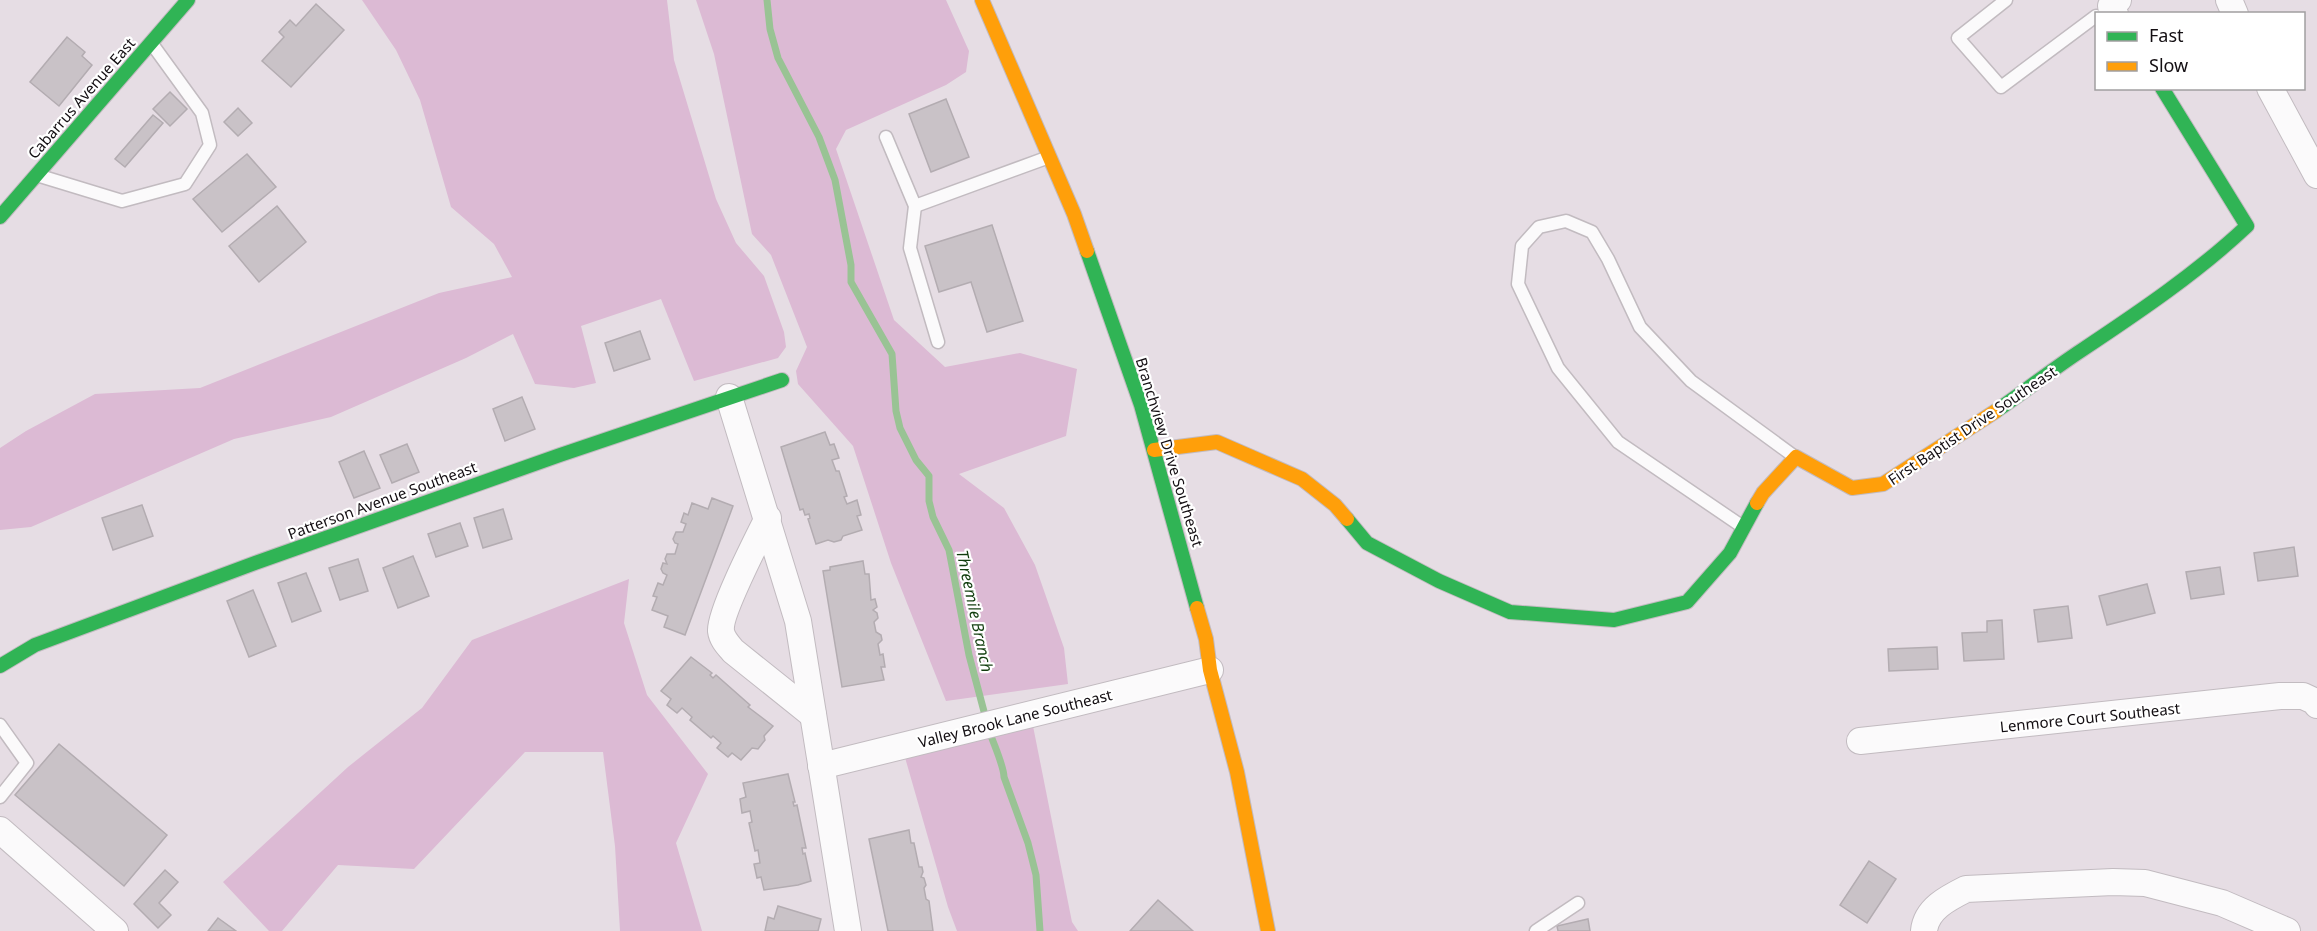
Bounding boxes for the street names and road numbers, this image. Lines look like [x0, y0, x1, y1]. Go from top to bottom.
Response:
street label: Cabarrus Avenue East [23, 33, 140, 163]
street label: Branchview Drive Southeast [1132, 355, 1209, 550]
street label: First Baptist Drive Southeast [1884, 361, 2061, 489]
street label: Patterson Avenue Southeast [285, 456, 480, 544]
street label: Valley Brook Lane Southeast [916, 684, 1114, 752]
street label: Lenmore Court Southeast [1999, 698, 2182, 736]

